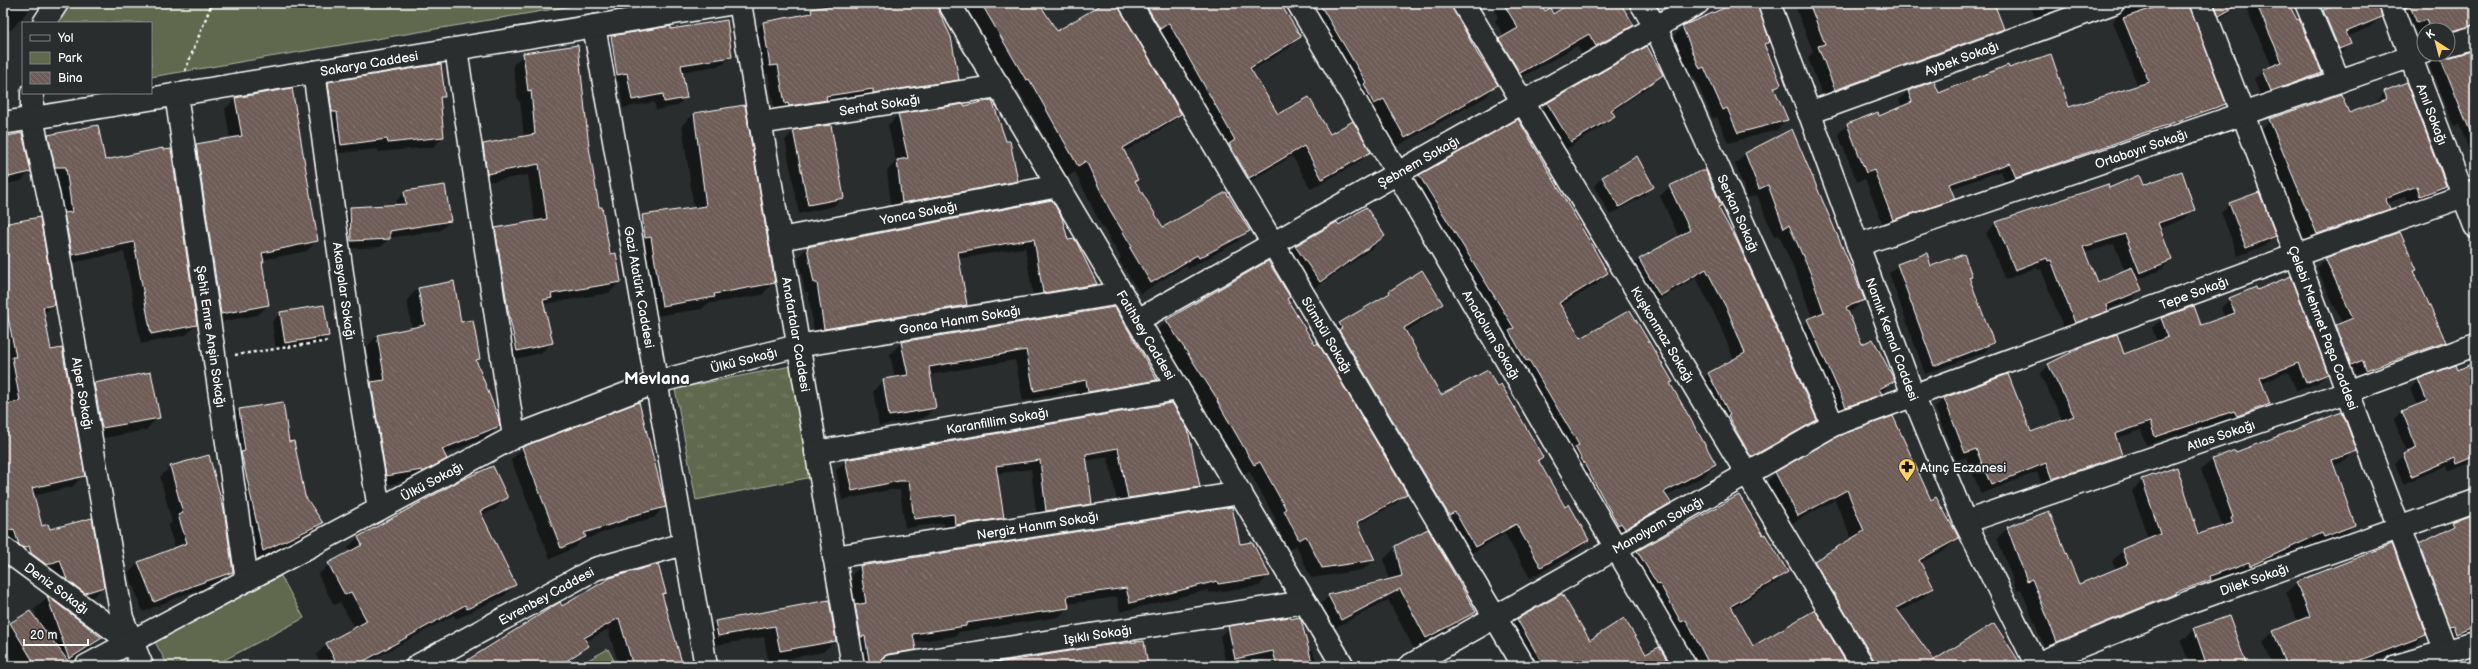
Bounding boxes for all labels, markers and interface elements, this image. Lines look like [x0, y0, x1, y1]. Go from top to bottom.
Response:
legend [22, 22, 152, 94]
north arrow [2416, 22, 2456, 62]
text: K [2424, 27, 2438, 42]
text: Yol [57, 31, 73, 46]
street label: Aybek Sokağı [1922, 38, 2001, 80]
street label: Sakarya Caddesi [319, 48, 420, 80]
text: Park [58, 51, 82, 66]
text: Bina [58, 71, 83, 86]
street label: Anıl Sokağı [2413, 82, 2450, 147]
street label: Serhat Sokağı [838, 91, 921, 120]
street label: Ortabayır Sokağı [2093, 126, 2190, 173]
street label: Şebnem Sokağı [1375, 133, 1462, 192]
street label: Serkan Sokağı [1713, 172, 1762, 255]
street label: Yonca Sokağı [878, 198, 959, 229]
street label: Gazi Atatürk Caddesi [620, 225, 657, 349]
street label: Akasyalar Sokağı [329, 241, 358, 341]
street label: Çelebi Mehmet Paşa Caddesi [2284, 243, 2361, 412]
street label: Şehit Emre Anşin Sokağı [192, 265, 229, 409]
street label: Tepe Sokağı [2157, 274, 2231, 313]
street label: Anafartalar Caddesi [778, 276, 813, 393]
street label: Namık Kemal Caddesi [1862, 276, 1922, 403]
street label: Kuşkonmaz Sokağı [1627, 284, 1697, 386]
street label: Anadolum Sokağı [1458, 287, 1523, 383]
street label: Fatihbey Caddesi [1113, 288, 1178, 383]
street label: Sümbül Sokağı [1297, 294, 1355, 376]
street label: Gonca Hanım Sokağı [898, 303, 1022, 338]
street label: Ülkü Sokağı [709, 344, 779, 377]
street label: Alper Sokağı [68, 356, 96, 431]
district label: Mevlana [624, 369, 690, 389]
street label: Karanfillim Sokağı [945, 405, 1050, 438]
street label: Atlas Sokağı [2185, 417, 2257, 455]
pharmacy icon: Atınç Eczanesi [1897, 457, 1917, 482]
street label: Ülkü Sokağı [398, 459, 466, 505]
place label: Atınç Eczanesi [1920, 460, 2006, 476]
street label: Manolyam Sokağı [1610, 493, 1707, 558]
street label: Nergiz Hanım Sokağı [976, 509, 1100, 543]
street label: Deniz Sokağı [21, 560, 92, 618]
street label: Dilek Sokağı [2218, 560, 2291, 600]
street label: Evrenbey Caddesi [496, 564, 597, 629]
scale bar [24, 621, 88, 647]
street label: Işıklı Sokağı [1063, 622, 1133, 648]
text: 20 m [30, 628, 57, 643]

